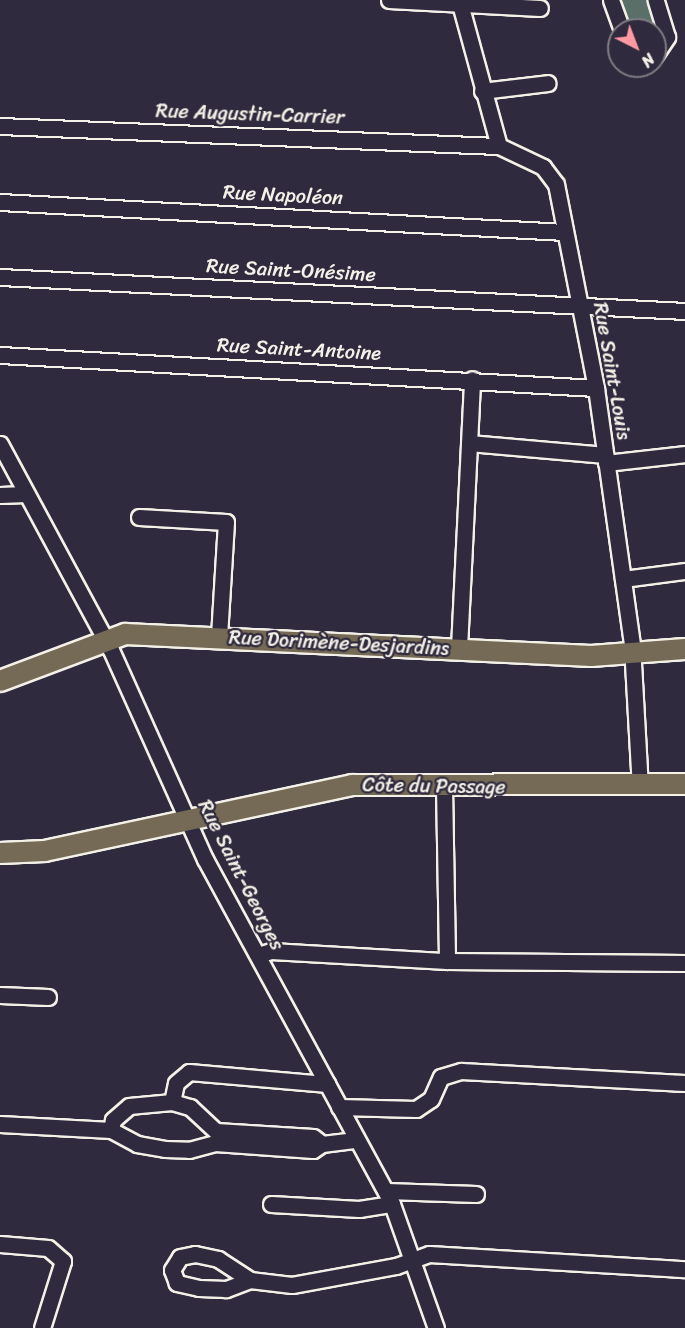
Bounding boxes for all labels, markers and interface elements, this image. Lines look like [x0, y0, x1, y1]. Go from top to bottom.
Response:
north arrow [607, 18, 667, 78]
text: N [634, 46, 662, 75]
street label: Rue Augustin-Carrier [156, 99, 344, 129]
street label: Rue Napoléon [223, 180, 343, 210]
street label: Rue Saint-Onésime [206, 254, 376, 286]
street label: Rue Saint-Louis [588, 301, 636, 441]
street label: Rue Saint-Antoine [216, 333, 382, 365]
street label: Rue Dorimène-Desjardins [228, 625, 450, 661]
street label: Côte du Passage [362, 773, 506, 799]
street label: Rue Saint-Georges [193, 796, 289, 954]

